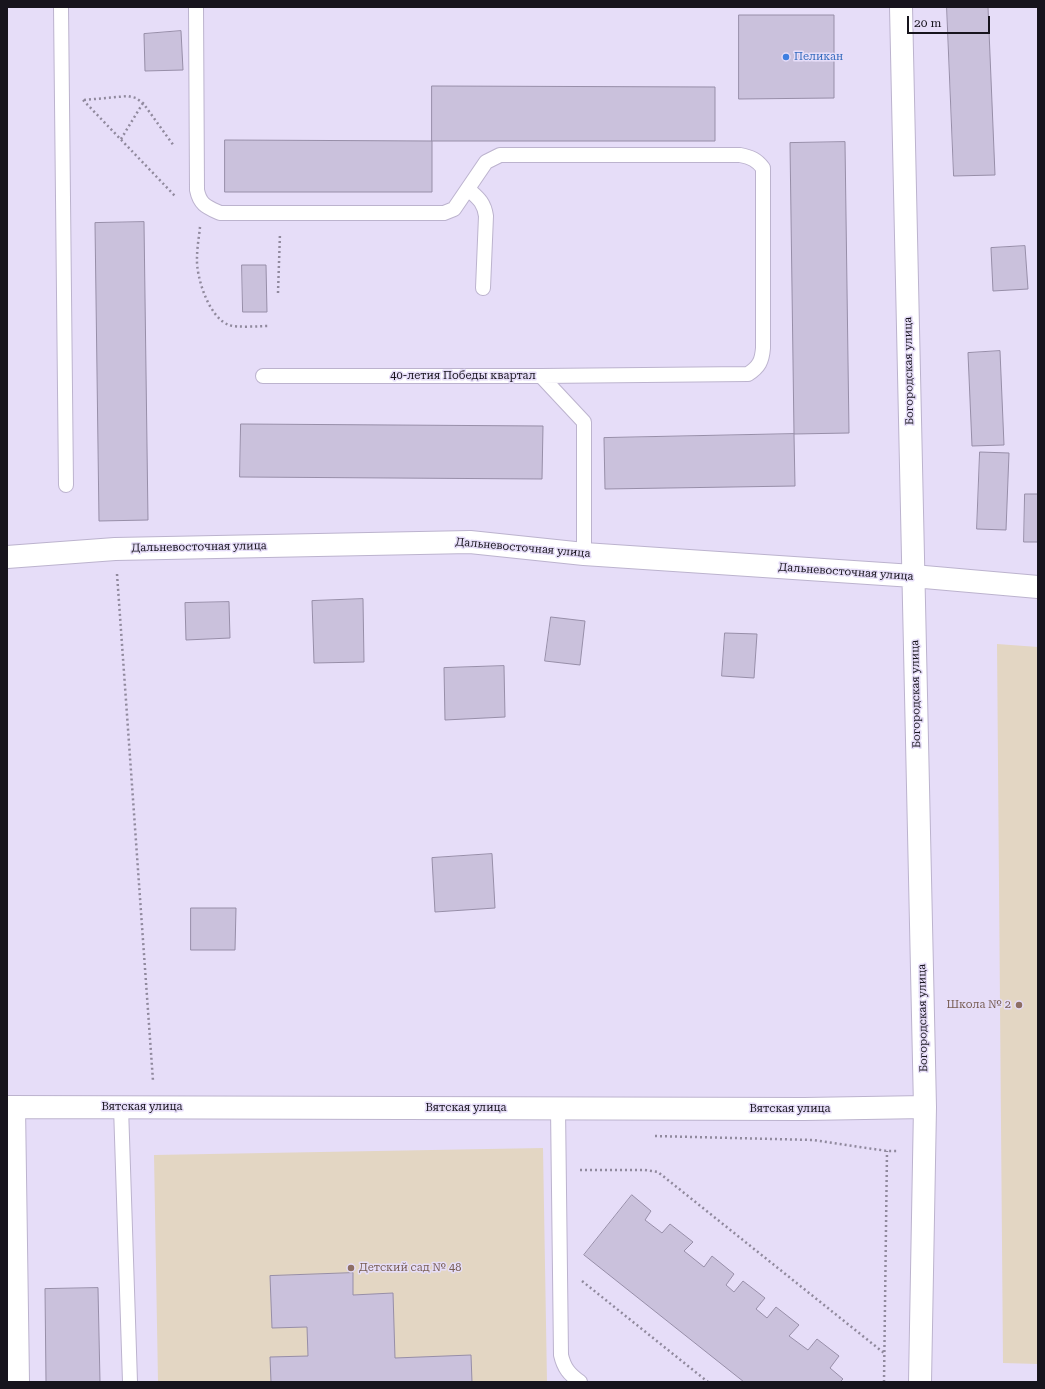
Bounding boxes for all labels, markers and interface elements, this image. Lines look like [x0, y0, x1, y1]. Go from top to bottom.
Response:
scale bar [909, 8, 992, 34]
text: 20 m [914, 16, 941, 30]
place label: Пеликан [794, 50, 843, 64]
marker: Пеликан [781, 52, 791, 62]
street label: Богородская улица [901, 317, 917, 425]
street label: 40-летия Победы квартал [390, 369, 536, 383]
street label: Дальневосточная улица [455, 536, 591, 560]
street label: Дальневосточная улица [131, 539, 267, 555]
street label: Дальневосточная улица [778, 561, 914, 583]
street label: Богородская улица [908, 640, 924, 748]
street label: Богородская улица [915, 964, 931, 1072]
place label: Школа № 2 [947, 998, 1011, 1012]
marker: Школа № 2 [1014, 1000, 1024, 1010]
street label: Вятская улица [101, 1100, 183, 1114]
street label: Вятская улица [425, 1101, 507, 1115]
street label: Вятская улица [749, 1102, 831, 1116]
place label: Детский сад № 48 [359, 1261, 461, 1275]
marker: Детский сад № 48 [346, 1263, 356, 1273]

